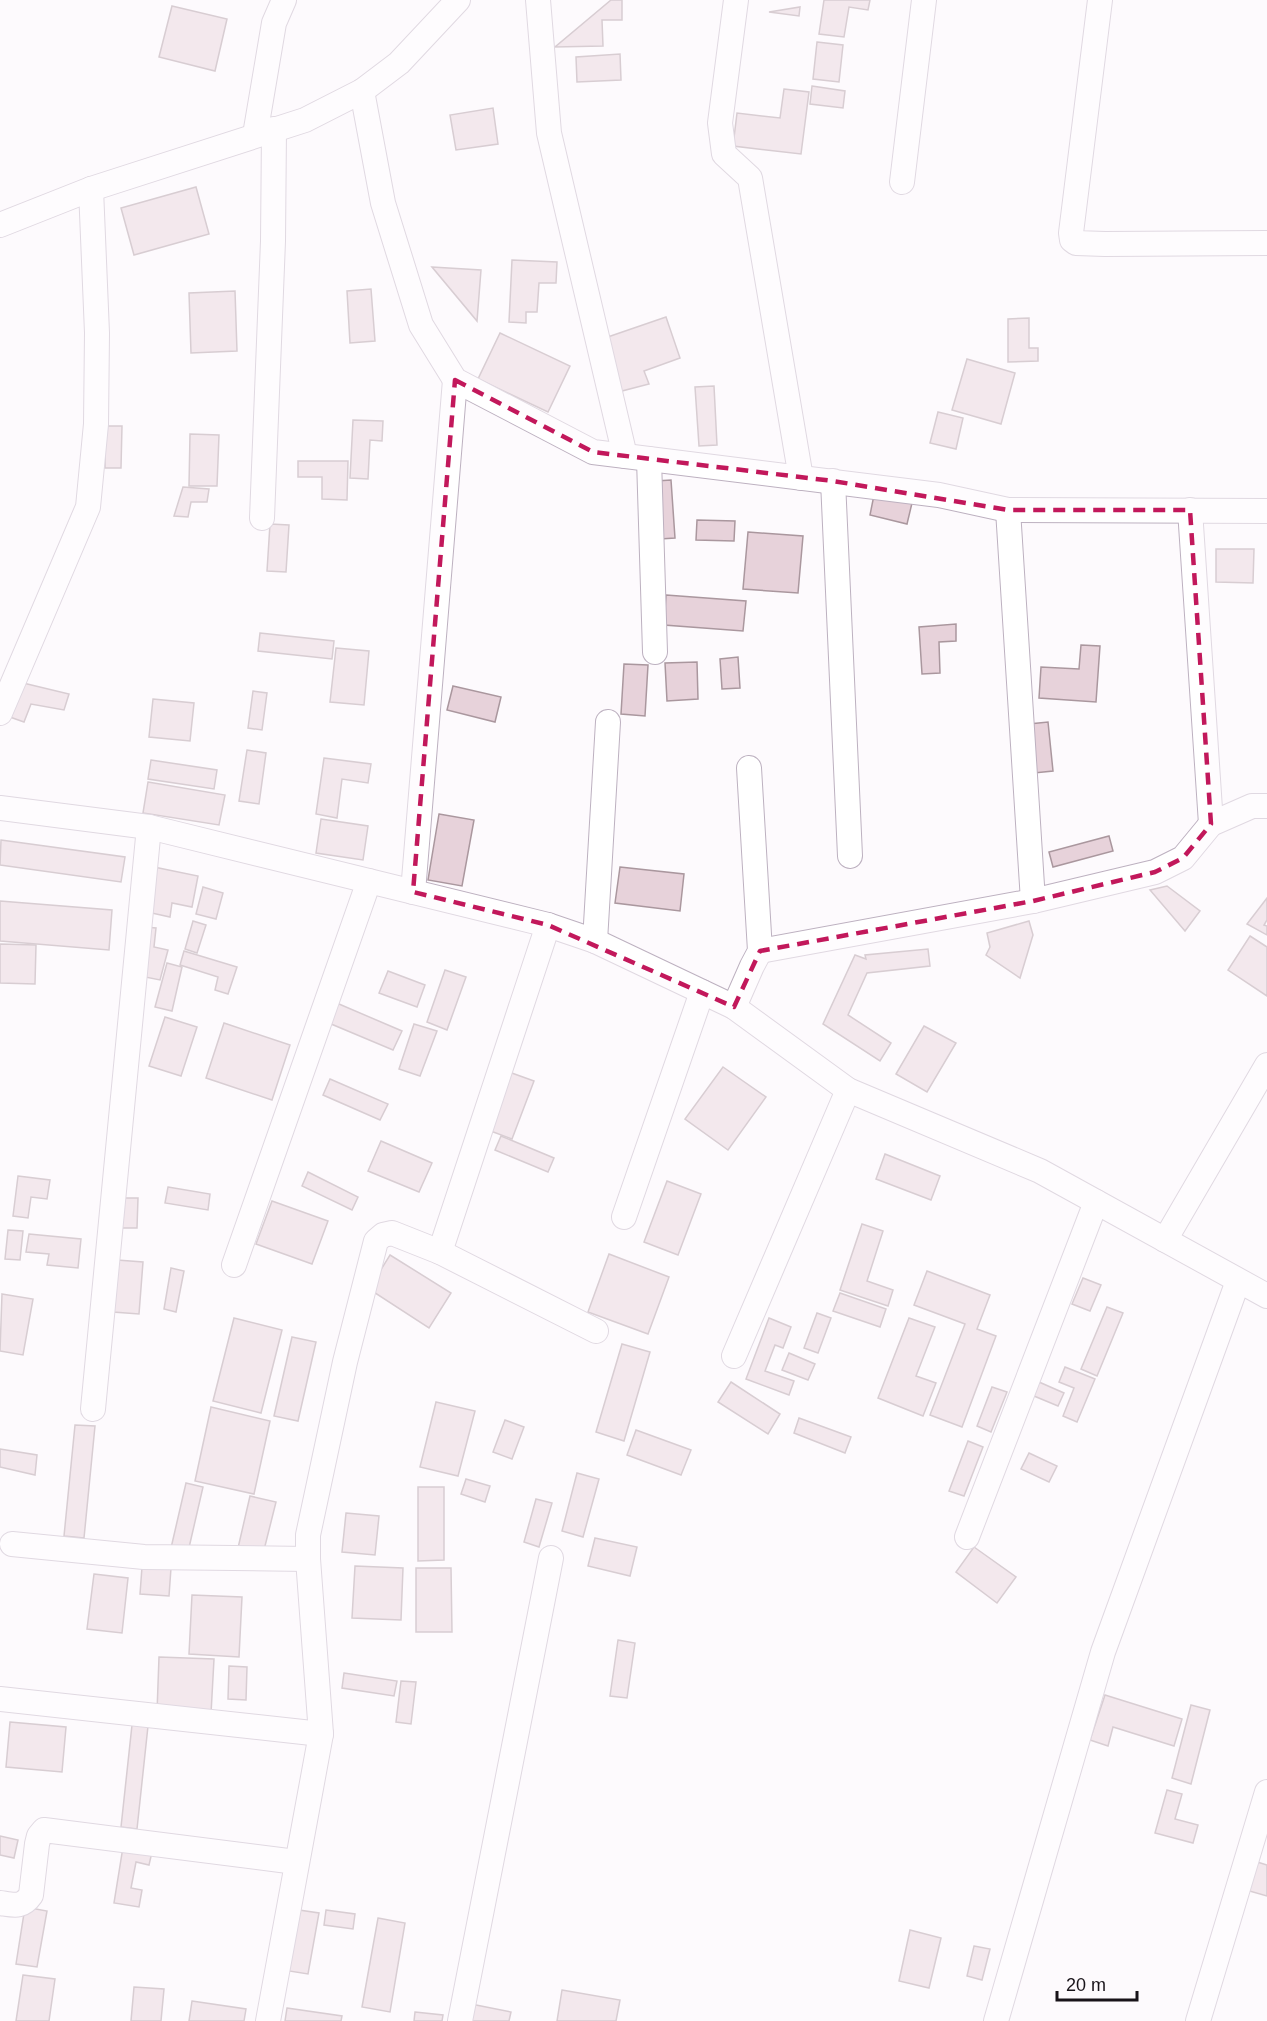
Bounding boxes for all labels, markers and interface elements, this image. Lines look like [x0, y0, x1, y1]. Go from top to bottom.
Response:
scale bar [1057, 1964, 1136, 2002]
text: 20 m [1066, 1975, 1106, 1995]

